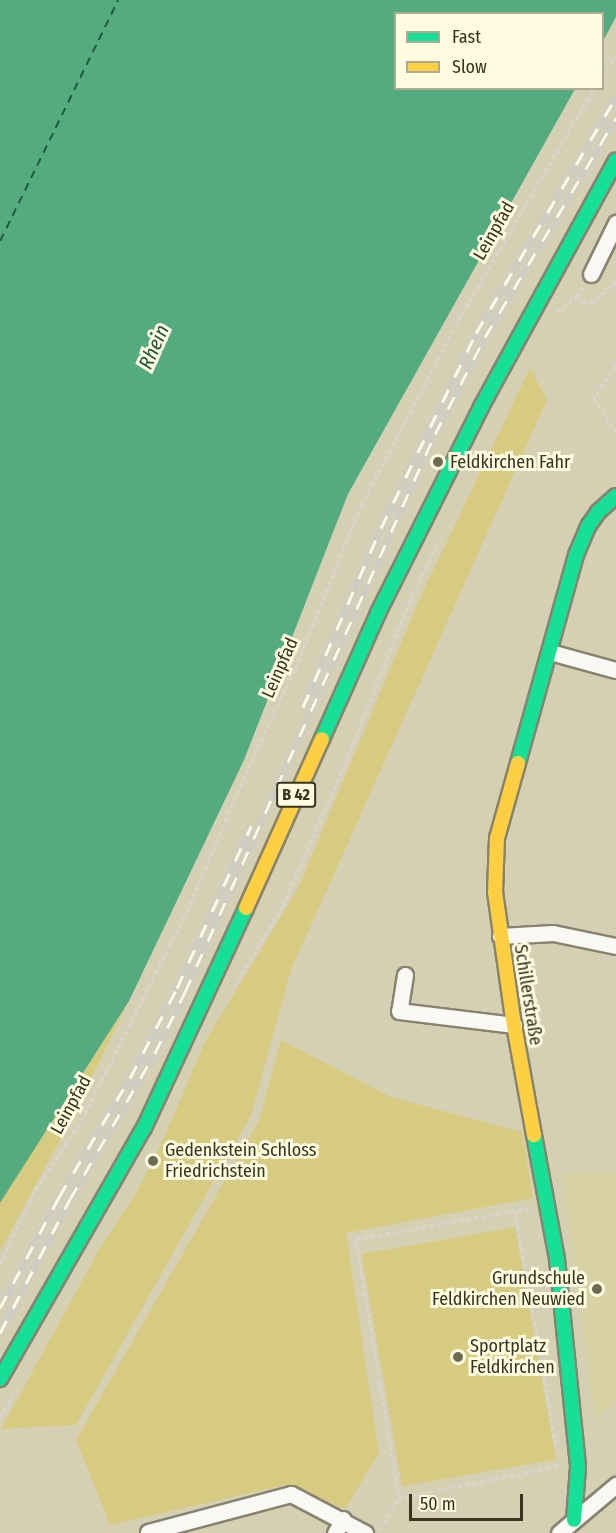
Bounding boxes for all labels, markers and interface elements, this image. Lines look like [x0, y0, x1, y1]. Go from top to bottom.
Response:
legend [394, 12, 604, 90]
text: Fast [452, 26, 481, 48]
text: Slow [452, 56, 487, 78]
street label: Leinpfad [469, 198, 519, 264]
water label: Rhein [134, 321, 174, 373]
place label: Feldkirchen Fahr [450, 451, 570, 473]
marker: Feldkirchen Fahr [431, 455, 445, 469]
street label: Leinpfad [257, 635, 303, 701]
road number: B 42 [275, 782, 317, 808]
street label: Schillerstraße [509, 943, 547, 1047]
street label: Leinpfad [46, 1072, 96, 1138]
place label: Gedenkstein Schloss Friedrichstein [165, 1140, 316, 1182]
marker: Gedenkstein Schloss Friedrichstein [146, 1154, 160, 1168]
place label: Grundschule Feldkirchen Neuwied [432, 1268, 585, 1310]
marker: Grundschule Feldkirchen Neuwied [590, 1282, 604, 1296]
place label: Sportplatz Feldkirchen [470, 1336, 555, 1378]
marker: Sportplatz Feldkirchen [451, 1350, 465, 1364]
scale bar [412, 1482, 526, 1520]
text: 50 m [420, 1493, 456, 1515]

